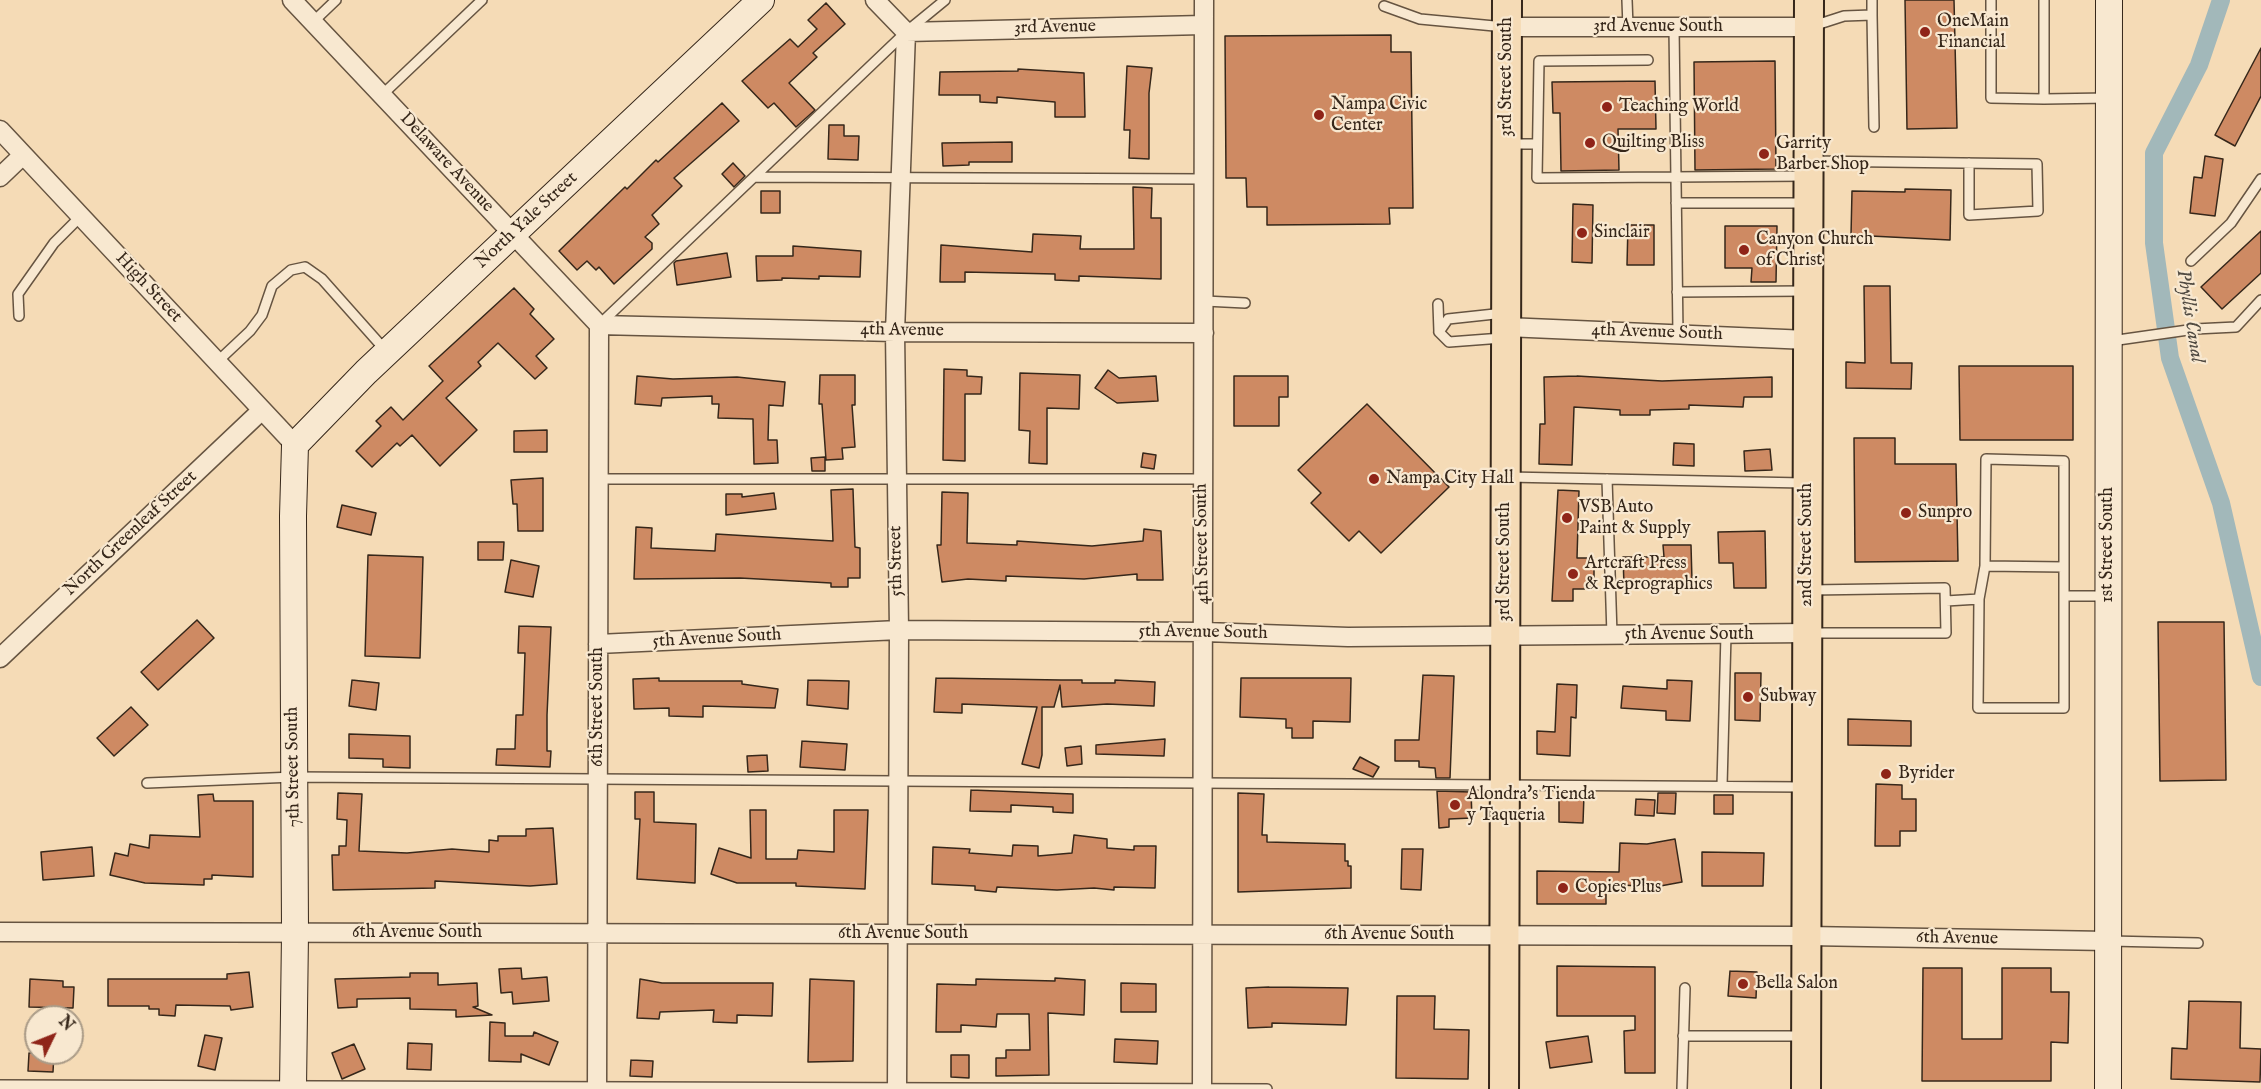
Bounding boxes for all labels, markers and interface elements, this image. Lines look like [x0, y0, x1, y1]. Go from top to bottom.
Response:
place label: OneMain Financial [1937, 11, 2009, 54]
street label: 3rd Avenue [1014, 16, 1096, 40]
street label: 3rd Avenue South [1593, 16, 1723, 38]
street label: 3rd Street South [1496, 17, 1518, 137]
marker: OneMain Financial [1918, 25, 1932, 39]
place label: Nampa Civic Center [1331, 94, 1427, 136]
place label: Teaching World [1619, 96, 1739, 118]
marker: Teaching World [1600, 100, 1614, 114]
marker: Nampa Civic Center [1312, 108, 1326, 122]
street label: Delaware Avenue [394, 109, 498, 217]
place label: Quilting Bliss [1602, 132, 1704, 154]
place label: Garrity Barber Shop [1776, 133, 1869, 176]
marker: Quilting Bliss [1583, 136, 1597, 150]
marker: Garrity Barber Shop [1757, 147, 1771, 161]
street label: North Yale Street [471, 168, 583, 274]
place label: Sinclair [1594, 222, 1649, 244]
marker: Sinclair [1575, 226, 1589, 240]
place label: Canyon Church of Christ [1756, 229, 1873, 272]
marker: Canyon Church of Christ [1737, 243, 1751, 257]
street label: High Street [110, 248, 186, 328]
water label: Phyllis Canal [2170, 268, 2208, 364]
street label: 4th Avenue [860, 319, 944, 343]
street label: 4th Avenue South [1591, 320, 1723, 346]
street label: North Greenleaf Street [60, 467, 202, 601]
place label: Nampa City Hall [1386, 468, 1514, 490]
marker: Nampa City Hall [1367, 472, 1381, 486]
street label: 4th Street South [1191, 483, 1215, 605]
street label: 2nd Street South [1796, 483, 1818, 607]
street label: 1st Street South [2097, 487, 2119, 603]
place label: VSB Auto Paint & Supply [1579, 497, 1691, 540]
street label: 3rd Street South [1494, 502, 1516, 622]
place label: Sunpro [1918, 502, 1972, 524]
marker: Sunpro [1899, 506, 1913, 520]
marker: VSB Auto Paint & Supply [1560, 511, 1574, 525]
street label: 5th Street [886, 525, 908, 597]
place label: Artcraft Press & Reprographics [1585, 553, 1713, 596]
marker: Artcraft Press & Reprographics [1566, 567, 1580, 581]
street label: 5th Avenue South [1138, 621, 1268, 645]
street label: 5th Avenue South [1624, 624, 1754, 646]
street label: 5th Avenue South [652, 625, 782, 653]
street label: 6th Street South [587, 647, 609, 767]
place label: Subway [1760, 686, 1816, 708]
marker: Subway [1741, 690, 1755, 704]
street label: 7th Street South [282, 706, 306, 828]
place label: Byrider [1898, 763, 1955, 785]
marker: Byrider [1879, 767, 1893, 781]
place label: Alondra's Tienda y Taqueria [1467, 784, 1595, 826]
marker: Alondra's Tienda y Taqueria [1448, 798, 1462, 812]
place label: Copies Plus [1575, 877, 1661, 899]
marker: Copies Plus [1556, 881, 1570, 895]
street label: 6th Avenue South [352, 922, 482, 944]
street label: 6th Avenue South [838, 923, 968, 945]
street label: 6th Avenue South [1324, 924, 1454, 946]
street label: 6th Avenue [1916, 927, 1998, 951]
place label: Bella Salon [1755, 973, 1838, 995]
marker: Bella Salon [1736, 977, 1750, 991]
north arrow [24, 1005, 84, 1065]
text: N [54, 1012, 78, 1036]

